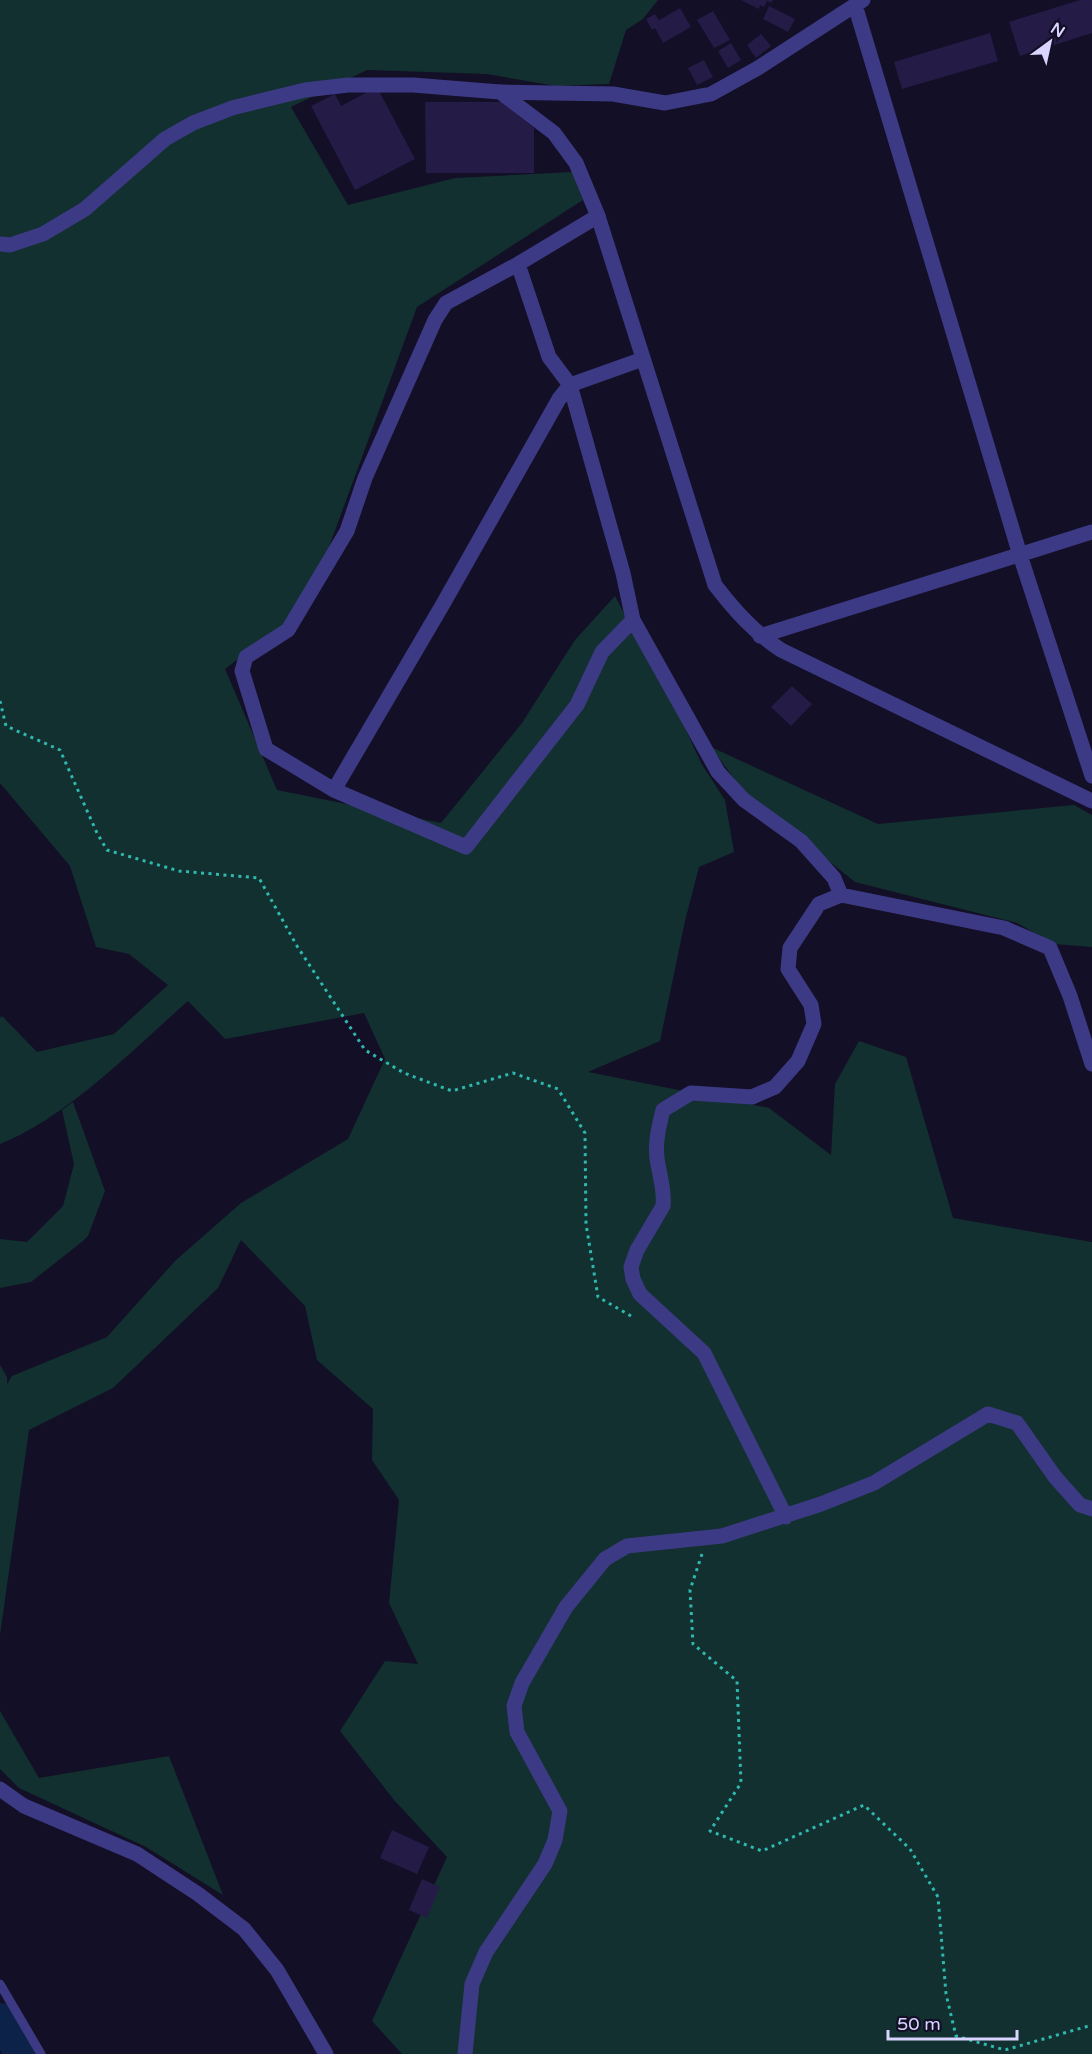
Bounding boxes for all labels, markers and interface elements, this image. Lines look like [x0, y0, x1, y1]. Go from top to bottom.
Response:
north arrow [1020, 12, 1080, 72]
text: N [1047, 18, 1068, 42]
scale bar [888, 2003, 1017, 2041]
text: 50 m [897, 2013, 941, 2035]

